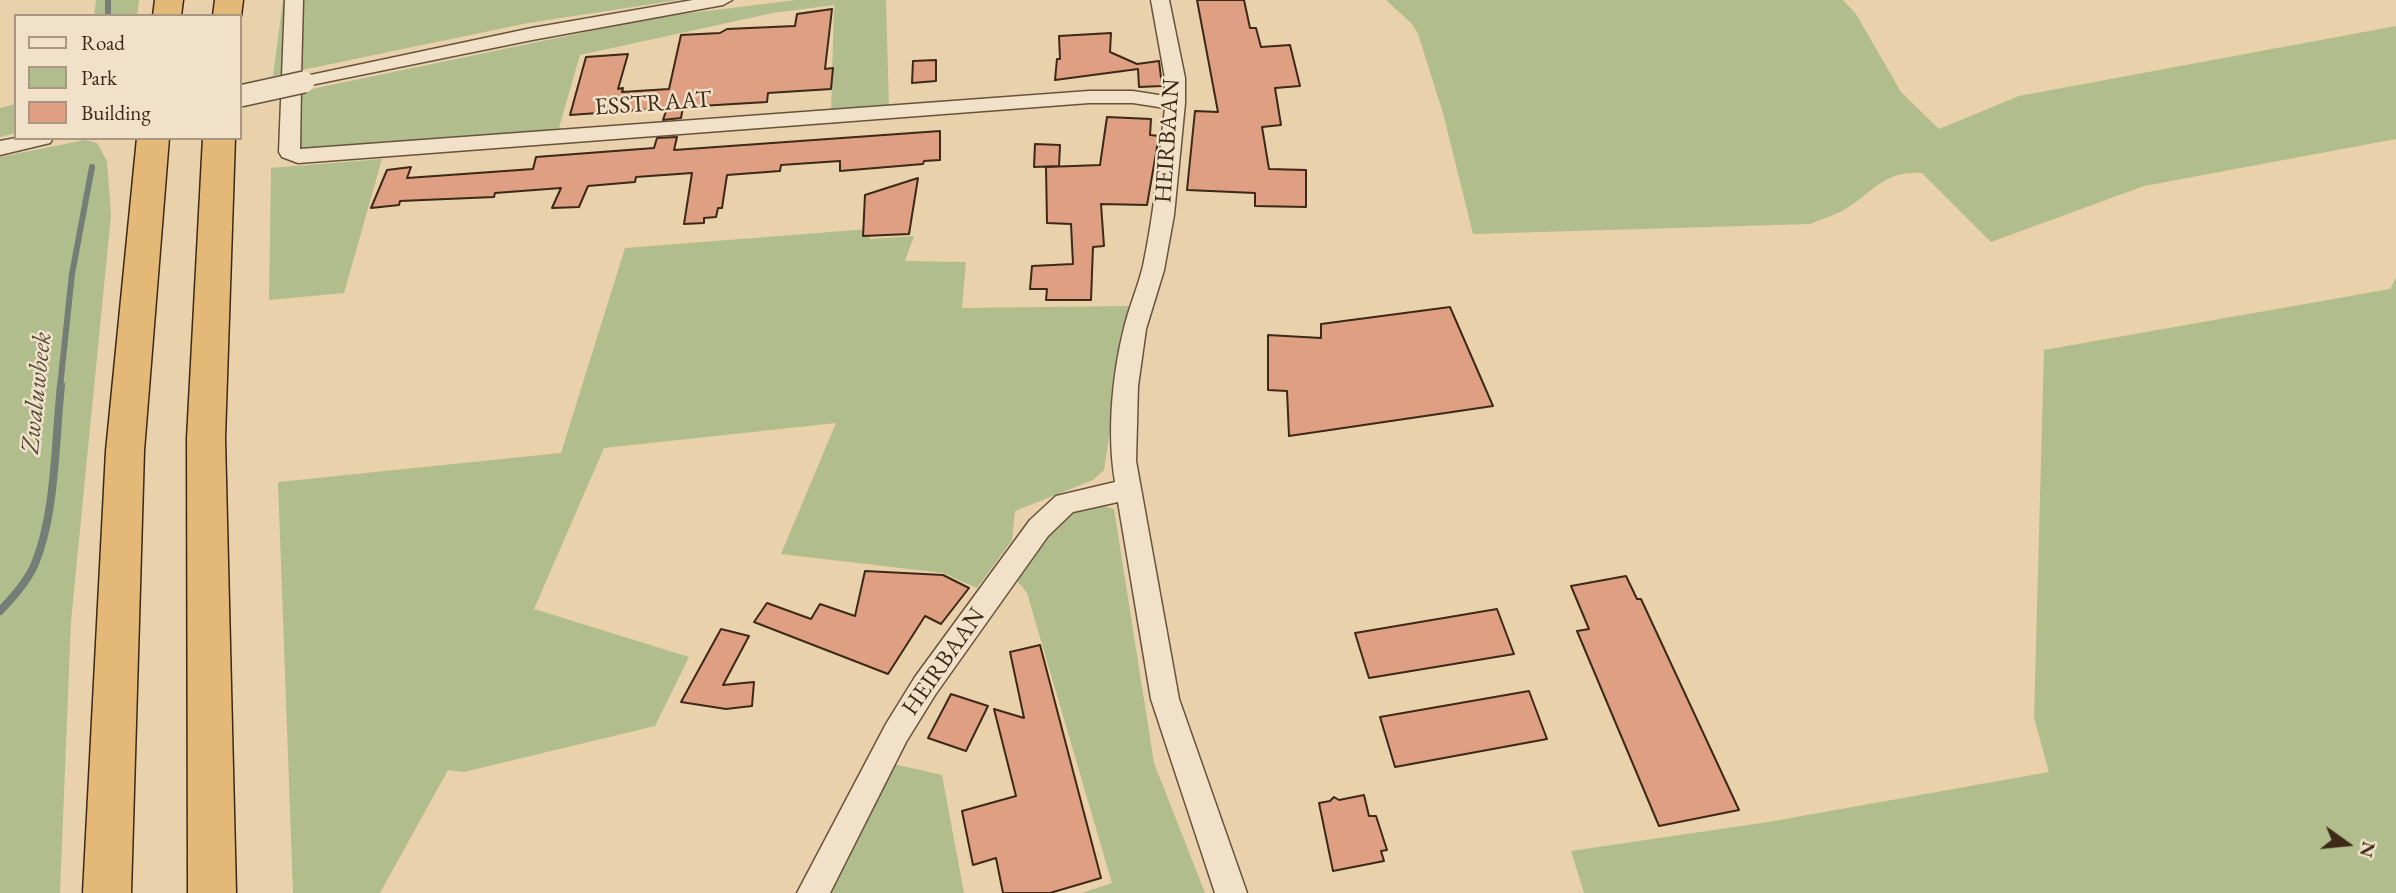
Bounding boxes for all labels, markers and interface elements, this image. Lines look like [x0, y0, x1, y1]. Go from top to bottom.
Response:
legend [14, 14, 242, 140]
text: Road [81, 29, 125, 56]
text: Park [81, 64, 117, 91]
street label: HEIRBAAN [1149, 78, 1187, 204]
street label: ESSTRAAT [594, 86, 712, 122]
text: Building [81, 99, 151, 126]
water label: Zwaluwbeek [15, 331, 59, 455]
street label: HEIRBAAN [896, 603, 992, 721]
north arrow [2312, 809, 2382, 879]
text: N [2354, 839, 2382, 860]

